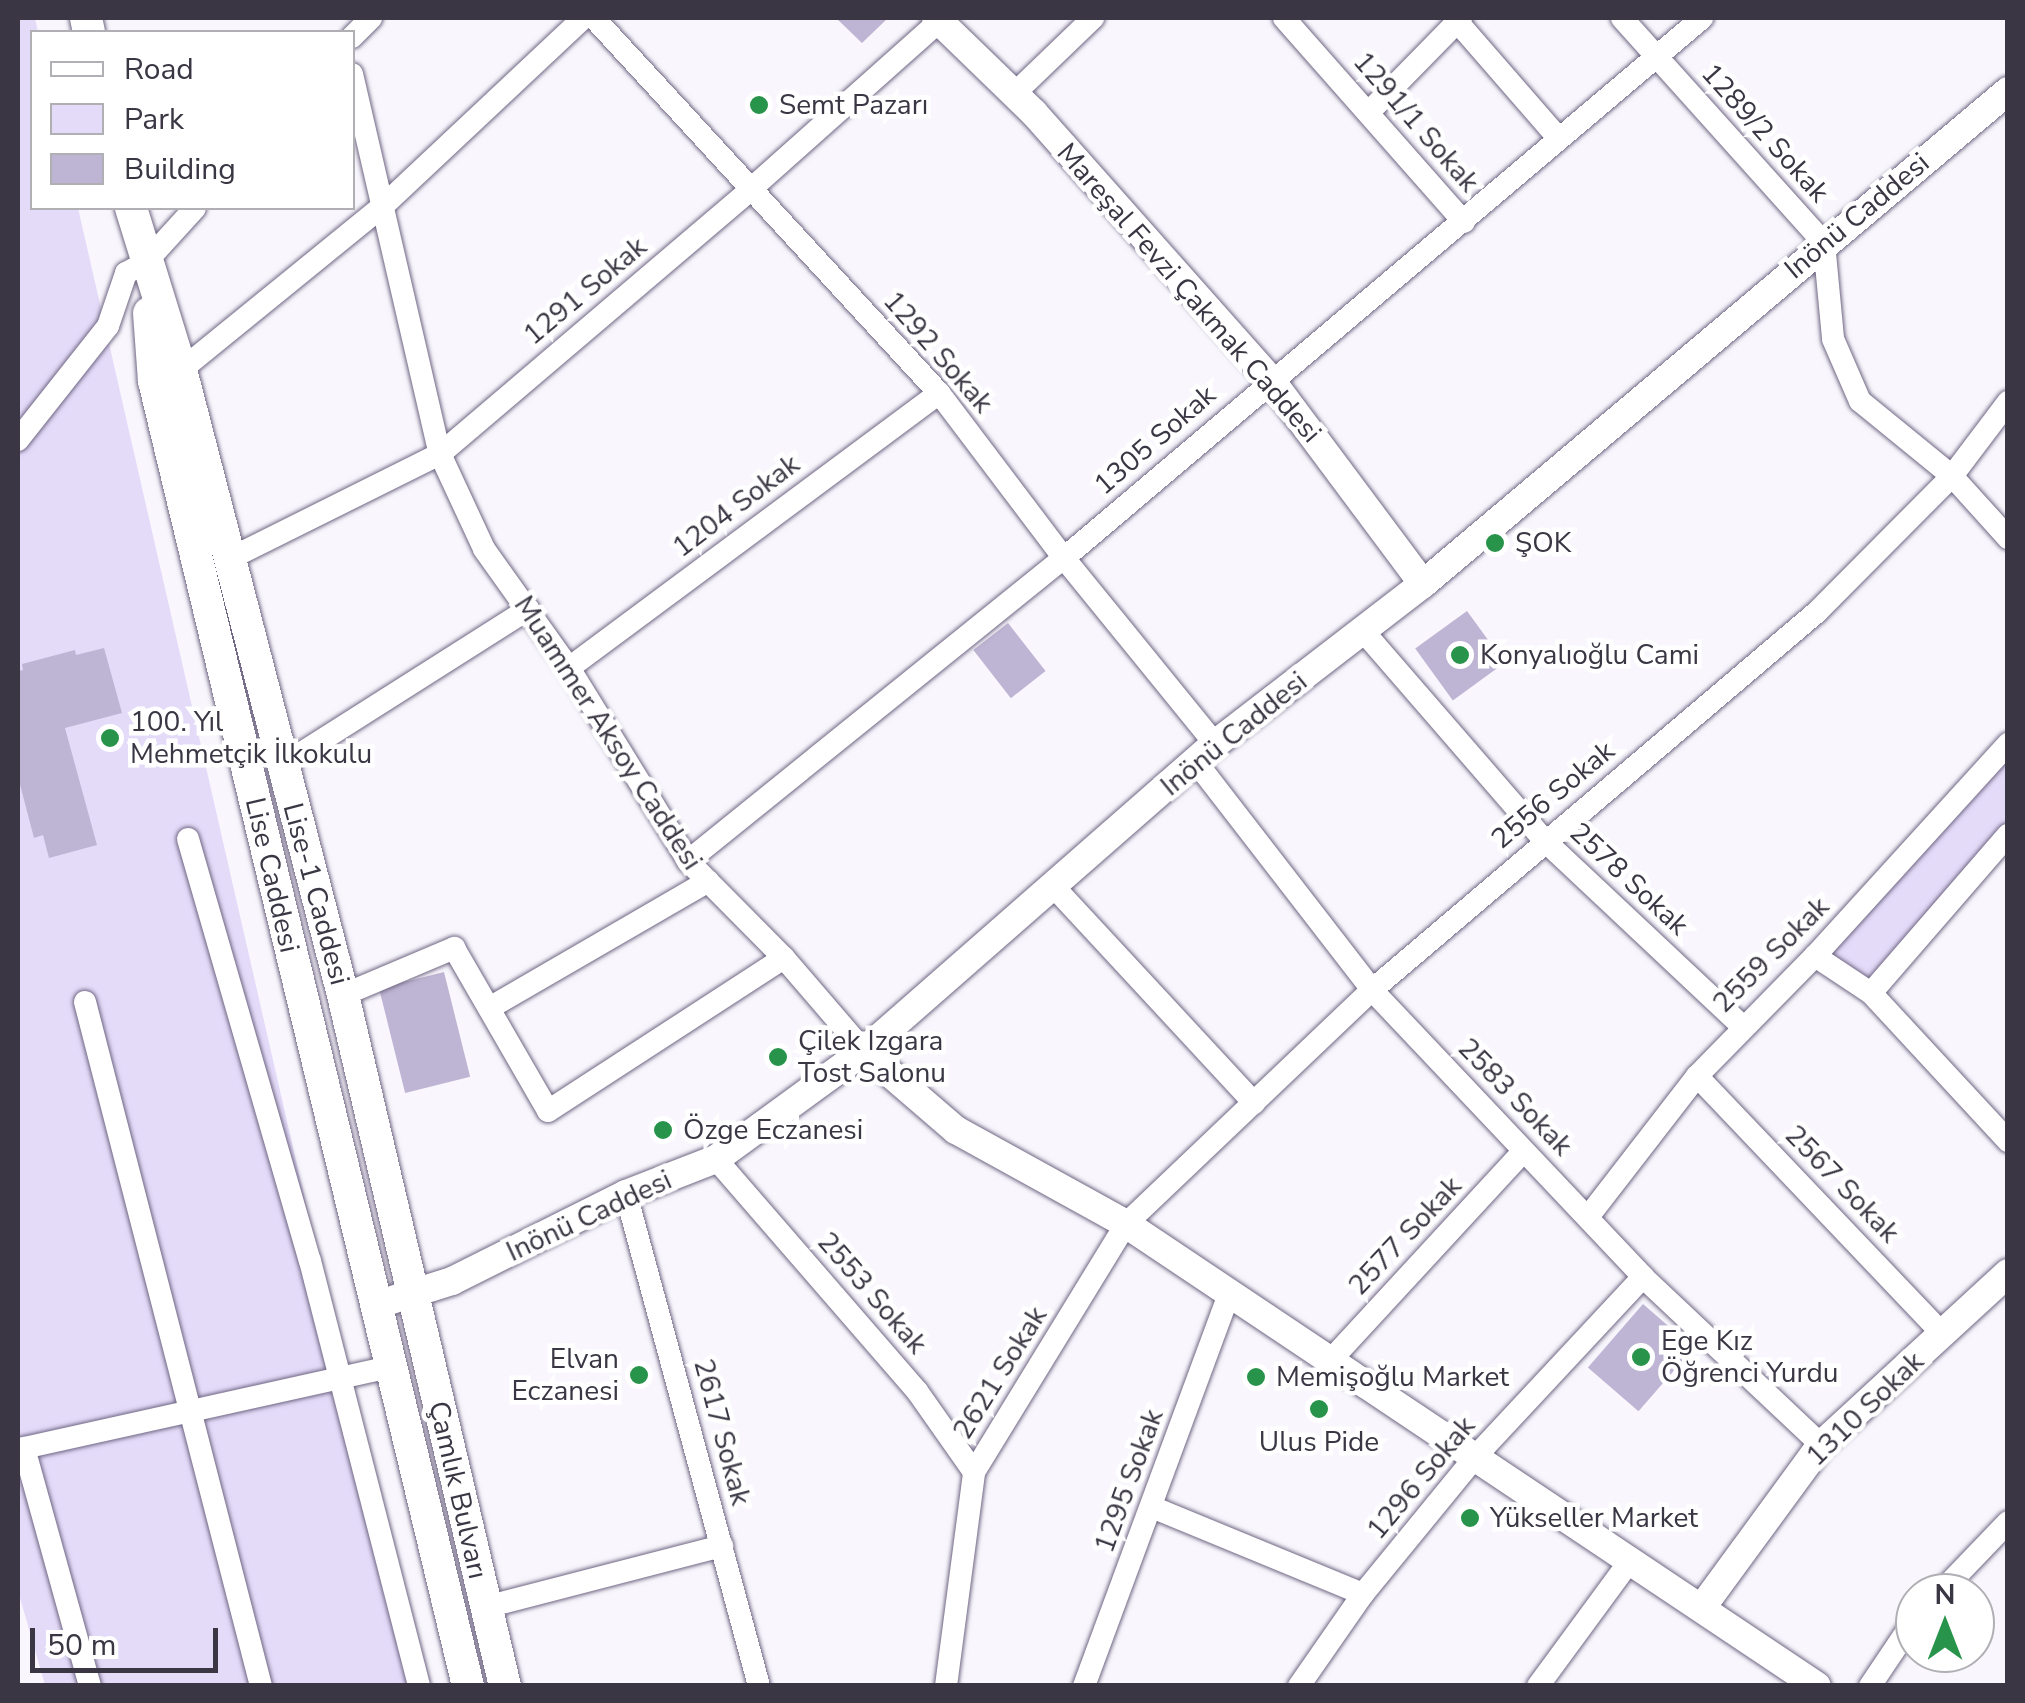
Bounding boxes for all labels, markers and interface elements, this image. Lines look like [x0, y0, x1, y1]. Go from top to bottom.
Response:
legend [30, 30, 355, 210]
street label: 1291/1 Sokak [1346, 45, 1486, 199]
text: Road [124, 49, 194, 90]
street label: 1289/2 Sokak [1694, 57, 1836, 209]
place label: Semt Pazarı [779, 88, 928, 122]
marker: Semt Pazarı [748, 94, 770, 116]
text: Park [124, 99, 184, 140]
street label: Mareşal Fevzi Çakmak Caddesi [1050, 136, 1328, 450]
street label: Inönü Caddesi [1778, 146, 1936, 286]
text: Building [124, 149, 236, 190]
street label: 1291 Sokak [517, 230, 653, 352]
street label: 1292 Sokak [876, 284, 1000, 420]
street label: 1305 Sokak [1087, 378, 1223, 502]
street label: 1204 Sokak [666, 447, 806, 565]
place label: ŞOK [1515, 526, 1571, 560]
marker: ŞOK [1484, 532, 1506, 554]
street label: Muammer Aksoy Caddesi [507, 590, 709, 876]
place label: Konyalıoğlu Cami [1480, 638, 1699, 672]
marker: Konyalıoğlu Cami [1449, 644, 1471, 666]
street label: Inönü Caddesi [1154, 665, 1314, 803]
place label: 100. Yıl Mehmetçik İlkokulu [130, 705, 372, 771]
marker: 100. Yıl Mehmetçik İlkokulu [99, 727, 121, 749]
street label: 2556 Sokak [1485, 734, 1621, 856]
street label: Lise Caddesi [238, 794, 306, 956]
street label: Lise-1 Caddesi [276, 799, 356, 989]
street label: 2578 Sokak [1563, 816, 1695, 942]
street label: 2559 Sokak [1706, 890, 1836, 1020]
place label: Çilek Izgara Tost Salonu [798, 1024, 946, 1090]
street label: 2583 Sokak [1451, 1031, 1579, 1163]
marker: Çilek Izgara Tost Salonu [767, 1046, 789, 1068]
place label: Özge Eczanesi [683, 1113, 863, 1147]
street label: 2567 Sokak [1778, 1118, 1906, 1250]
marker: Özge Eczanesi [652, 1119, 674, 1141]
street label: Inönü Caddesi [501, 1163, 677, 1269]
street label: 2577 Sokak [1342, 1170, 1468, 1302]
street label: 2553 Sokak [810, 1225, 934, 1361]
street label: 2621 Sokak [946, 1301, 1054, 1445]
place label: Ege Kız Öğrenci Yurdu [1661, 1324, 1838, 1390]
place label: Elvan Eczanesi [511, 1342, 619, 1408]
street label: 1310 Sokak [1799, 1345, 1931, 1473]
marker: Ege Kız Öğrenci Yurdu [1630, 1346, 1652, 1368]
street label: 2617 Sokak [686, 1355, 758, 1509]
place label: Memişoğlu Market [1276, 1360, 1509, 1394]
marker: Elvan Eczanesi [628, 1364, 650, 1386]
marker: Memişoğlu Market [1245, 1366, 1267, 1388]
street label: Çamlık Bulvarı [421, 1398, 495, 1582]
marker: Ulus Pide [1308, 1398, 1330, 1420]
street label: 1295 Sokak [1088, 1405, 1170, 1557]
street label: 1296 Sokak [1360, 1410, 1482, 1546]
place label: Ulus Pide [1259, 1425, 1379, 1459]
place label: Yükseller Market [1490, 1501, 1698, 1535]
marker: Yükseller Market [1459, 1507, 1481, 1529]
north arrow [1895, 1573, 1995, 1673]
text: N [1935, 1576, 1955, 1614]
scale bar [35, 1608, 222, 1670]
text: 50 m [47, 1625, 116, 1666]

